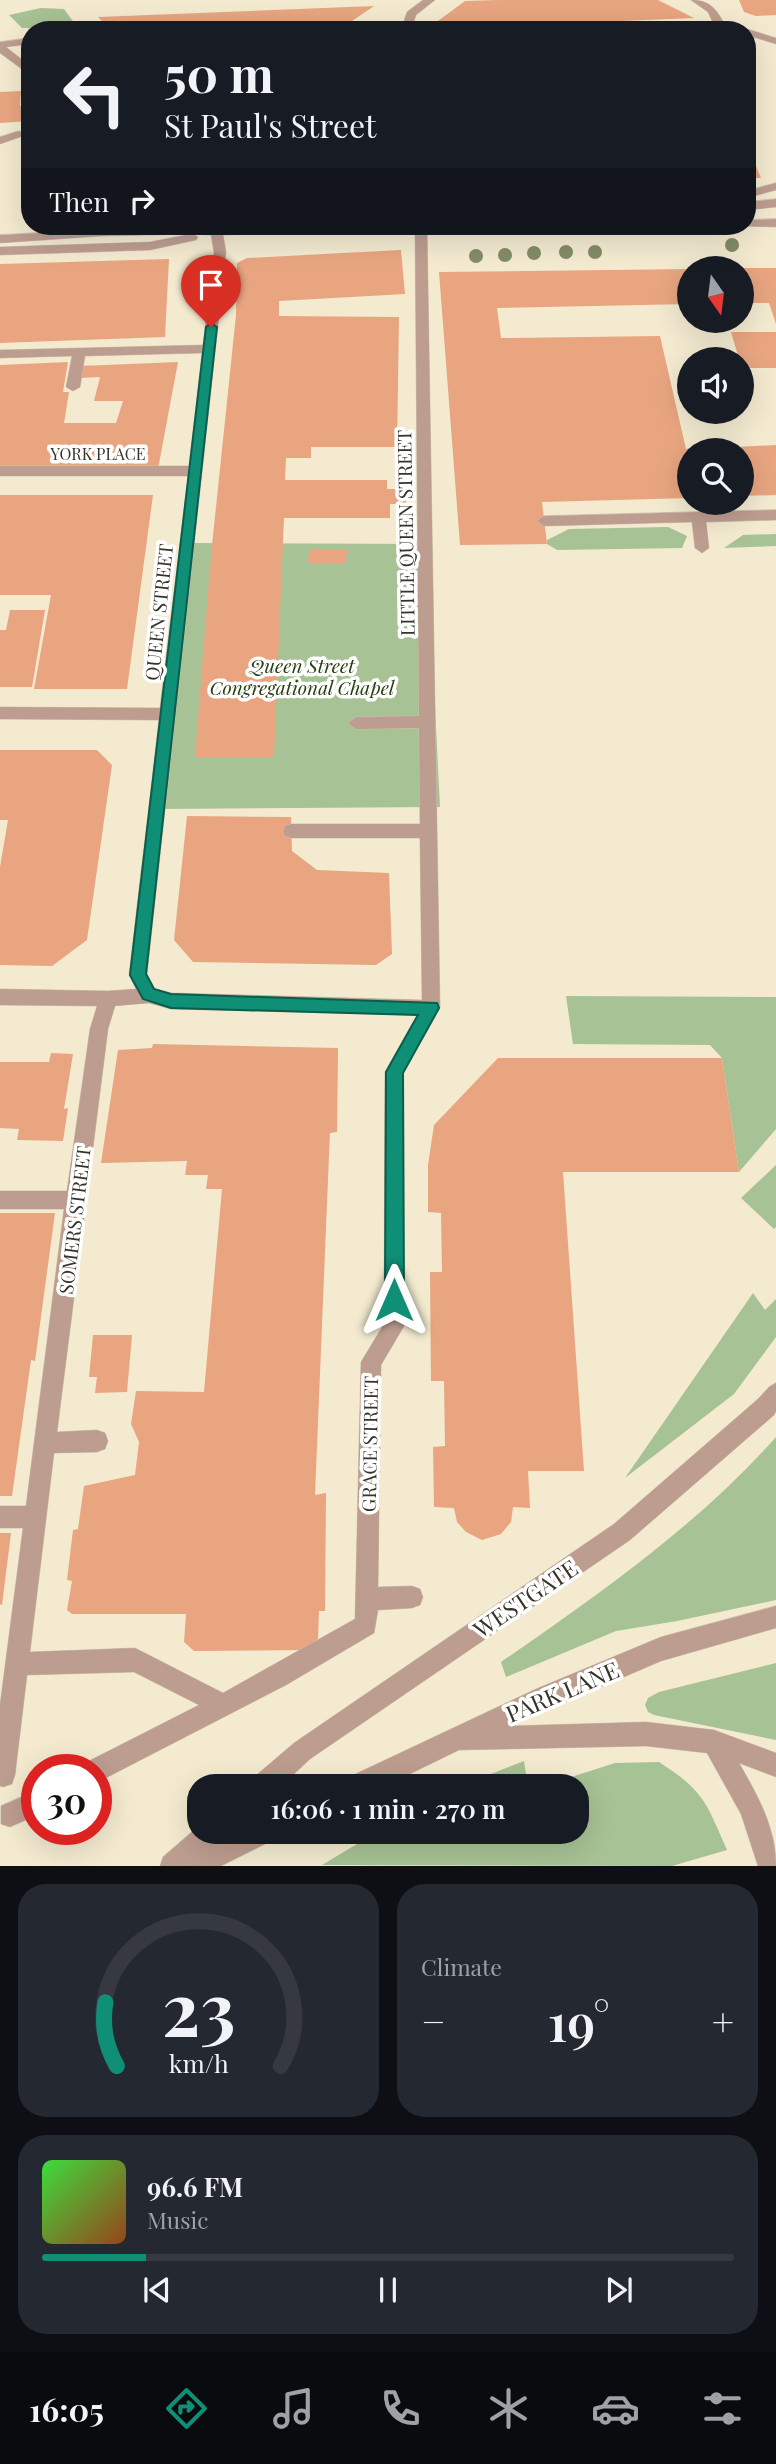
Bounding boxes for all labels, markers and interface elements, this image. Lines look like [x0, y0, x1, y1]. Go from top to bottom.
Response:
text: 50 m [164, 40, 274, 105]
icon: left [49, 49, 140, 140]
text: St Paul's Street [164, 103, 376, 146]
icon: right [123, 182, 161, 220]
text: Then [49, 184, 109, 219]
pin [181, 255, 241, 327]
north arrow [677, 256, 754, 332]
map controls [677, 256, 754, 515]
icon: arrive [192, 266, 230, 304]
button: sound [677, 347, 754, 424]
street label: LITTLE QUEEN STREET [390, 429, 420, 636]
button: search [677, 438, 754, 515]
street label: YORK PLACE [49, 443, 146, 464]
street label: QUEEN STREET [138, 542, 178, 682]
park label: Queen Street Congregational Chapel [210, 652, 395, 700]
street label: SOMERS STREET [52, 1144, 96, 1295]
position arrow [357, 1263, 431, 1337]
street label: GRACE STREET [355, 1376, 383, 1512]
street label: WESTGATE [466, 1552, 583, 1645]
street label: PARK LANE [501, 1653, 623, 1729]
speed limit sign: 30 [21, 1754, 112, 1845]
text: 16:06 · 1 min · 270 m [271, 1791, 505, 1826]
text: Climate [421, 1951, 502, 1982]
text: 23 [162, 1958, 235, 2055]
text: 19° [547, 1986, 610, 2055]
text: − [421, 1995, 446, 2046]
text: + [712, 1995, 734, 2046]
text: km/h [169, 2046, 229, 2079]
text: 96.6 FM [147, 2169, 243, 2204]
text: Music [147, 2204, 208, 2235]
icon: previous [138, 2271, 176, 2309]
icon: pause [369, 2271, 407, 2309]
icon: next [600, 2271, 638, 2309]
icon: directions [162, 2384, 211, 2433]
icon: music [269, 2384, 318, 2433]
icon: phone [376, 2384, 425, 2433]
icon: climate [484, 2384, 533, 2433]
icon: car [591, 2384, 640, 2433]
icon: filters [698, 2384, 747, 2433]
text: 16:05 [29, 2387, 104, 2430]

